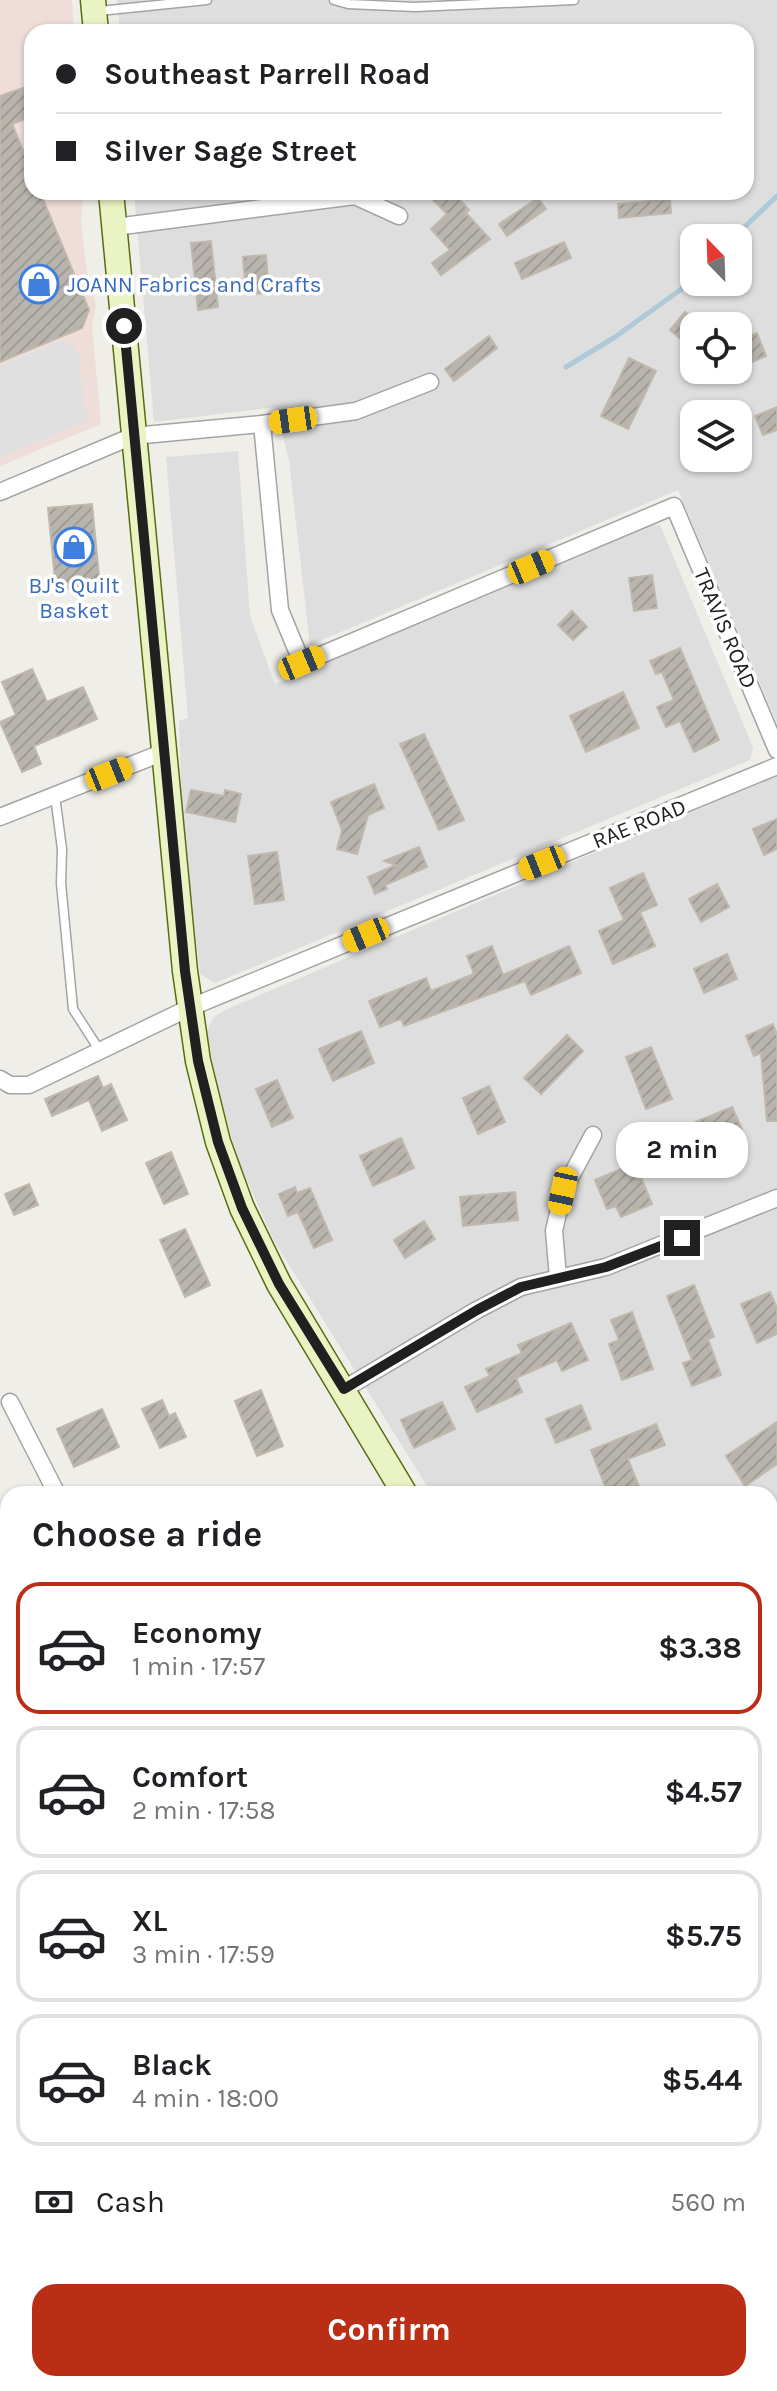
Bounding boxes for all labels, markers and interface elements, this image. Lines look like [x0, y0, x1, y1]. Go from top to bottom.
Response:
text: Southeast Parrell Road [104, 56, 431, 92]
text: Silver Sage Street [104, 133, 357, 169]
north arrow [680, 224, 752, 296]
map controls [680, 224, 752, 472]
shop icon: JOANN Fabrics and Crafts [18, 263, 60, 305]
place label: JOANN Fabrics and Crafts [67, 272, 321, 298]
route start [106, 308, 142, 344]
button: locate [680, 312, 752, 384]
button: layers [680, 400, 752, 472]
car [268, 405, 318, 435]
shop icon: BJ's Quilt Basket [53, 526, 95, 568]
car [504, 547, 558, 587]
street label: TRAVIS ROAD [688, 564, 762, 693]
place label: BJ's Quilt Basket [29, 573, 119, 624]
car [275, 643, 329, 683]
car [82, 754, 136, 794]
street label: RAE ROAD [589, 793, 690, 854]
car [515, 843, 569, 883]
car [339, 915, 393, 955]
callout: 2 min [616, 1122, 748, 1178]
text: 2 min [646, 1134, 718, 1165]
car [546, 1165, 580, 1217]
route end [664, 1220, 700, 1256]
text: Choose a ride [32, 1513, 262, 1555]
icon: car [36, 1612, 108, 1684]
text: Economy [132, 1615, 262, 1651]
text: $3.38 [658, 1630, 742, 1666]
text: 1 min · 17:57 [132, 1651, 265, 1682]
icon: car [36, 1756, 108, 1828]
text: Comfort [132, 1759, 248, 1795]
text: $4.57 [665, 1774, 742, 1810]
text: 2 min · 17:58 [132, 1795, 275, 1826]
icon: car [36, 1900, 108, 1972]
text: XL [132, 1903, 167, 1939]
text: $5.75 [665, 1918, 742, 1954]
text: 3 min · 17:59 [132, 1939, 275, 1970]
icon: car [36, 2044, 108, 2116]
text: Black [132, 2047, 212, 2083]
text: $5.44 [662, 2062, 742, 2098]
text: 4 min · 18:00 [132, 2083, 279, 2114]
icon: cash [32, 2180, 76, 2224]
text: Cash [96, 2184, 165, 2220]
text: 560 m [671, 2187, 746, 2218]
button: Confirm [32, 2284, 746, 2376]

